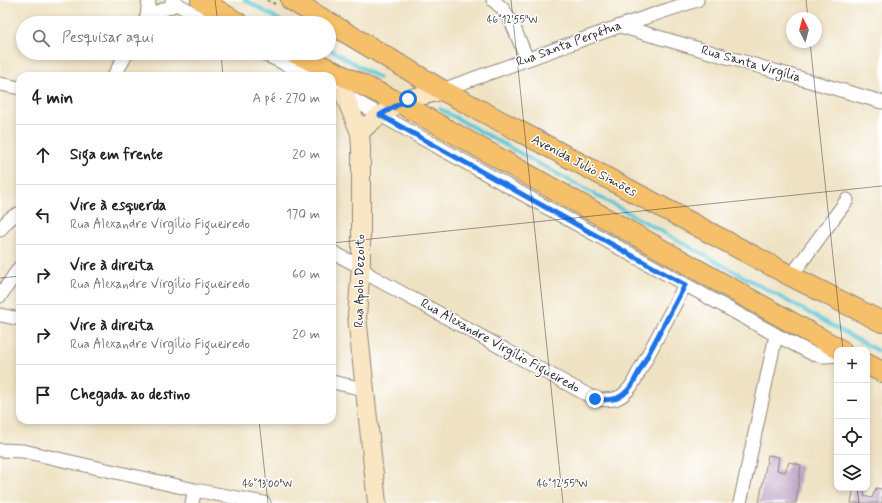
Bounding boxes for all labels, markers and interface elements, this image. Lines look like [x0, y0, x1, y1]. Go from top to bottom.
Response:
north arrow [786, 12, 822, 48]
text: 46°12'55"W [487, 13, 537, 27]
search box [16, 16, 336, 60]
street label: Rua Santa Perpétua [514, 17, 624, 71]
icon: search [30, 27, 52, 49]
text: Pesquisar aqui [62, 28, 154, 48]
street label: Rua Santa Virgília [699, 42, 803, 87]
text: 4 min [32, 87, 73, 109]
text: A pé · 270 m [252, 90, 320, 107]
route start [399, 90, 417, 108]
street label: Avenida Julio Simões [528, 131, 640, 201]
icon: ahead [32, 144, 54, 166]
text: Siga em frente [70, 145, 163, 165]
text: 20 m [292, 146, 320, 163]
text: Vire à esquerda [70, 196, 166, 216]
icon: left [32, 204, 54, 226]
text: 170 m [286, 206, 320, 223]
text: Rua Alexandre Virgílio Figueiredo [70, 216, 250, 233]
street label: Rua Apolo Dezoito [351, 234, 370, 328]
text: Vire à direita [70, 256, 154, 276]
icon: right [32, 264, 54, 286]
text: 60 m [292, 266, 320, 283]
text: Rua Alexandre Virgílio Figueiredo [70, 276, 250, 293]
street label: Rua Alexandre Virgílio Figueiredo [416, 295, 583, 399]
text: Vire à direita [70, 316, 154, 336]
icon: right [32, 324, 54, 346]
text: 20 m [292, 326, 320, 343]
text: Rua Alexandre Virgílio Figueiredo [70, 336, 250, 353]
map controls [834, 347, 870, 491]
button: + [834, 347, 870, 383]
button: − [834, 383, 870, 419]
icon: arrive [32, 384, 54, 406]
text: Chegada ao destino [70, 385, 190, 405]
route end [586, 390, 604, 408]
button: locate [834, 419, 870, 455]
button: layers [834, 455, 870, 491]
text: 46°13'00"W [242, 477, 292, 491]
text: 46°12'55"W [537, 477, 587, 491]

